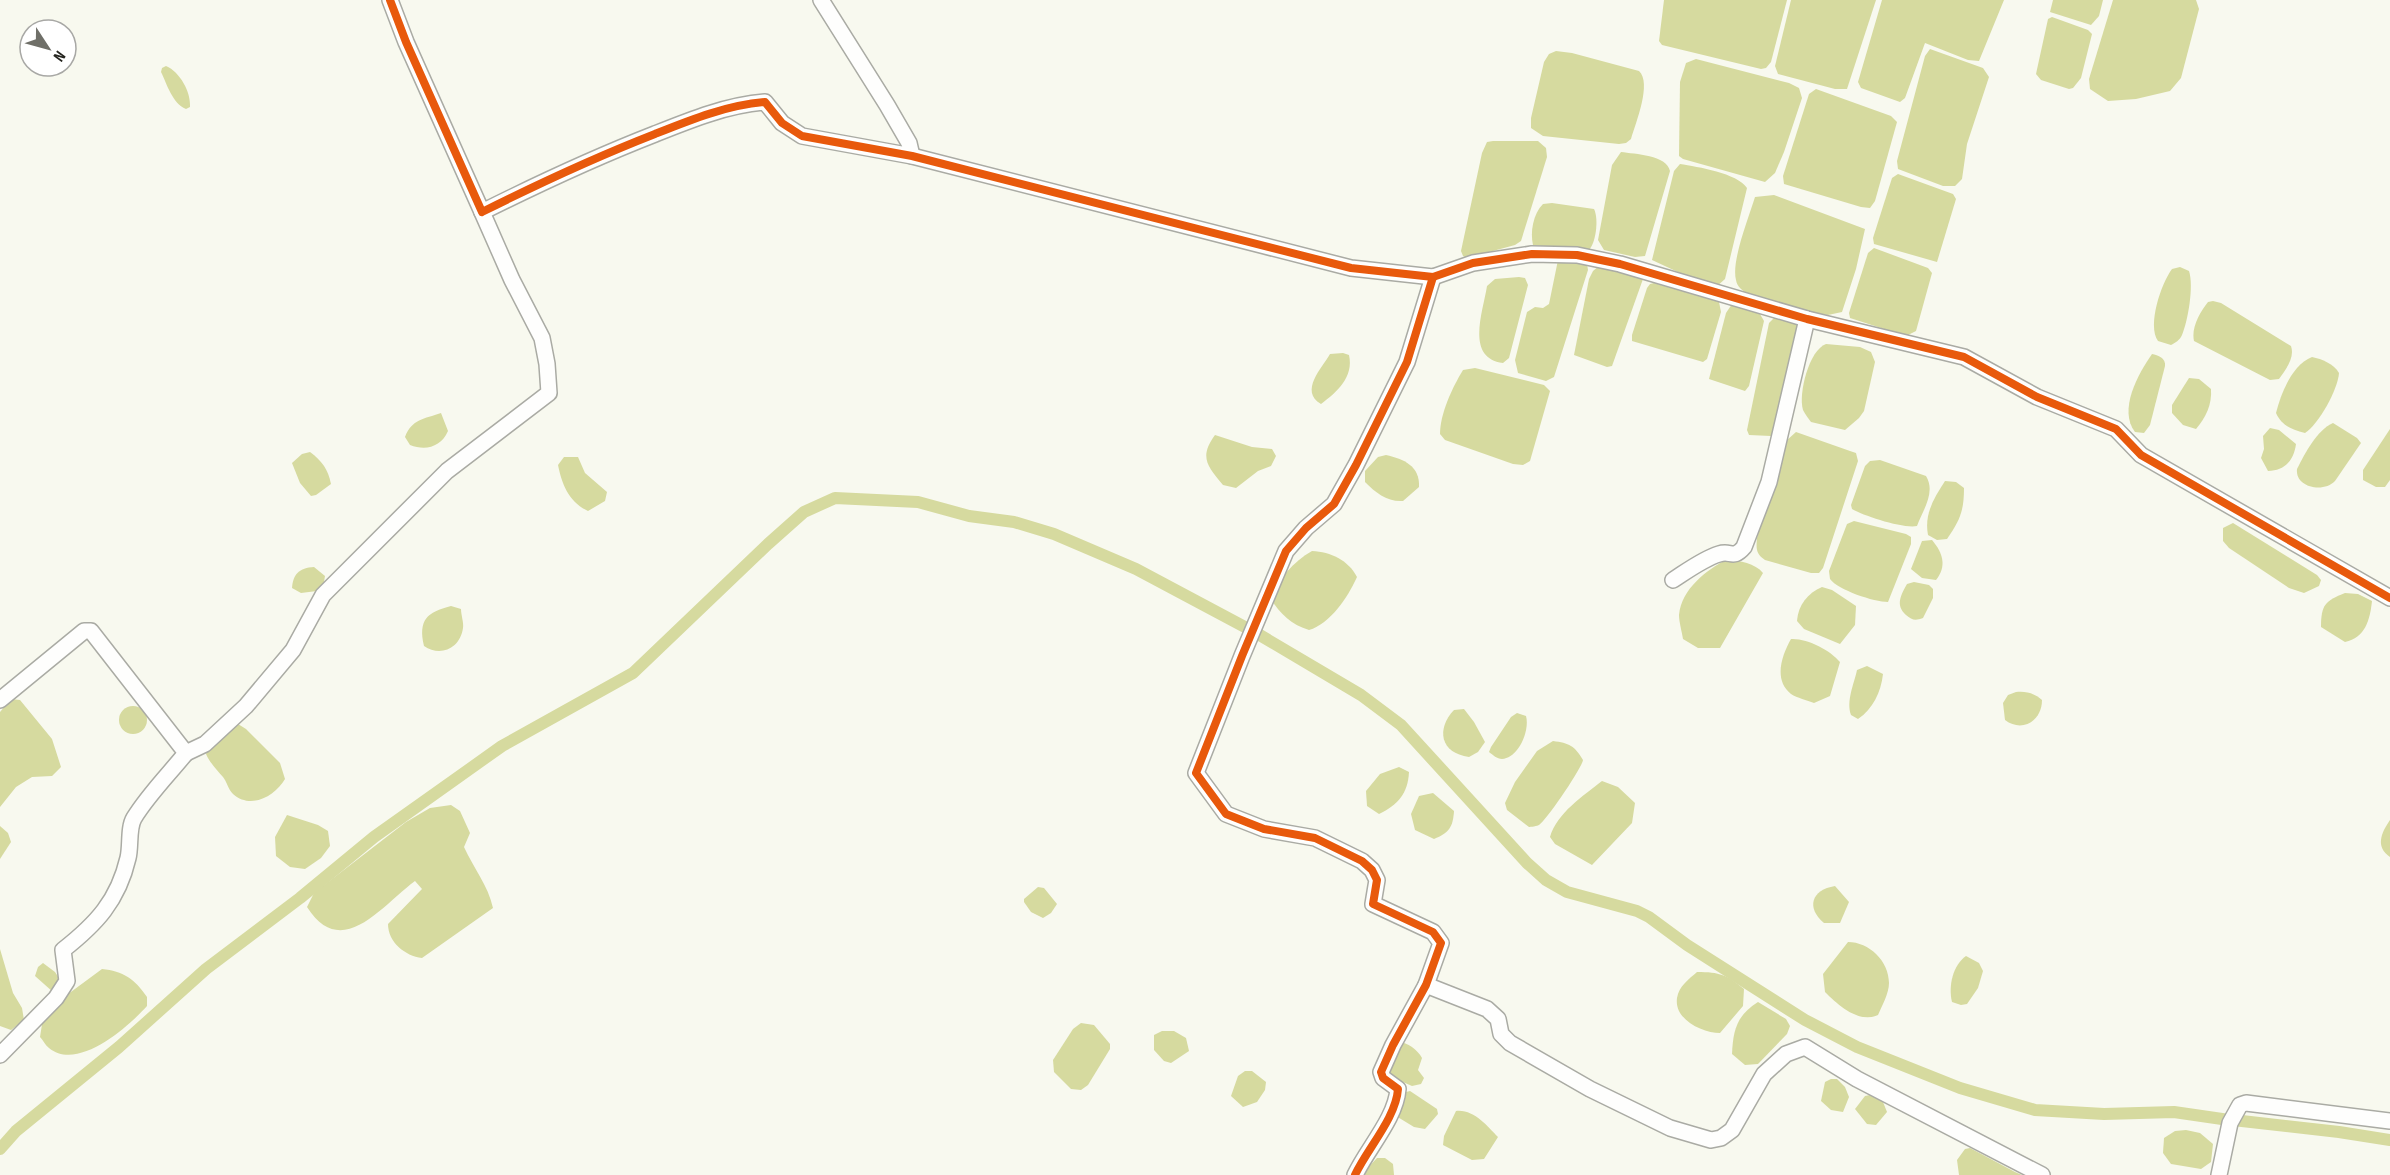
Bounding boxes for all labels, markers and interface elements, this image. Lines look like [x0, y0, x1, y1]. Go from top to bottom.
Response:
north arrow [18, 18, 78, 78]
text: N [49, 47, 69, 65]

